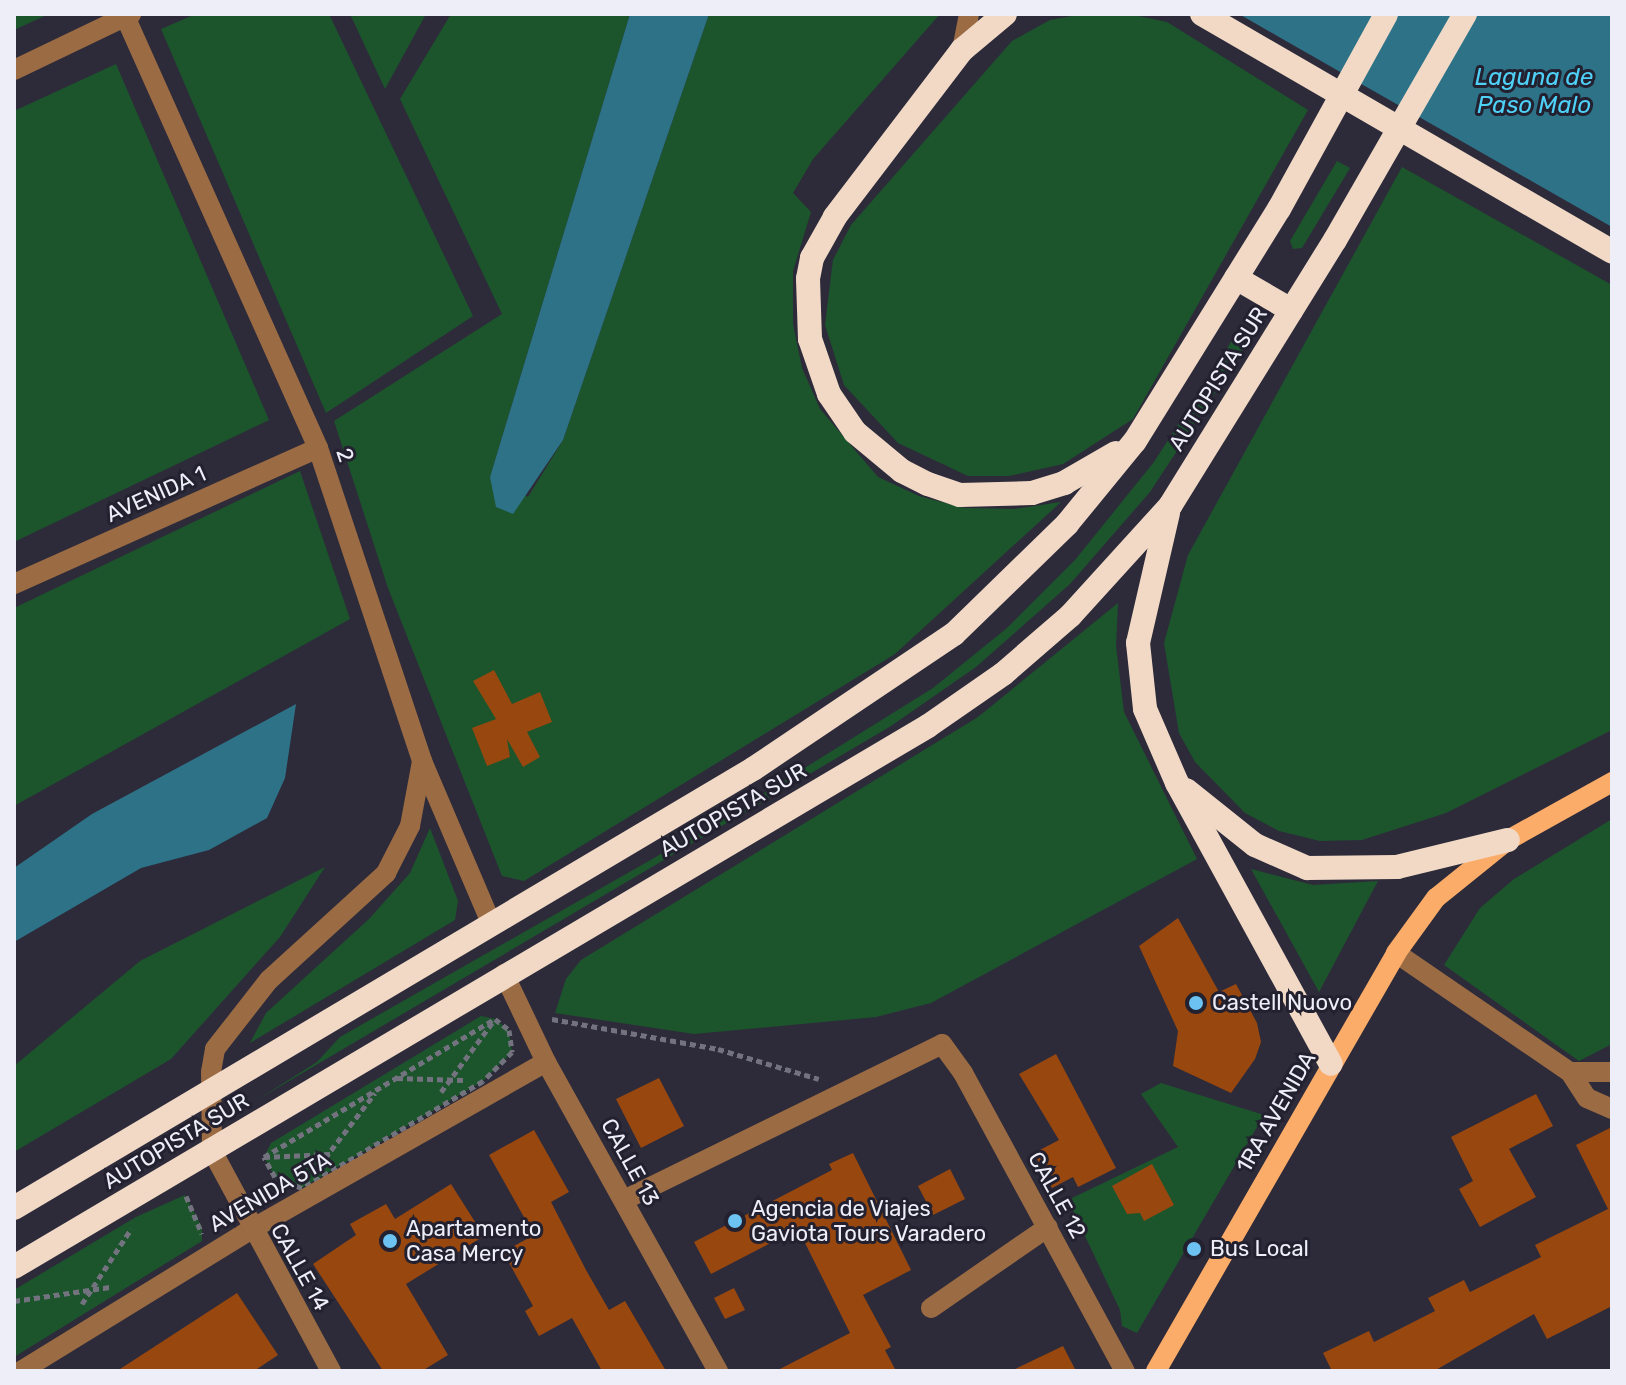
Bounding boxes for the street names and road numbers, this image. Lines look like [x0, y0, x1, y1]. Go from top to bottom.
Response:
street label: AUTOPISTA SUR [1163, 302, 1273, 456]
street label: 2 [330, 445, 360, 465]
street label: AVENIDA 1 [102, 460, 210, 528]
street label: AUTOPISTA SUR [655, 757, 811, 863]
street label: 1RA AVENIDA [1230, 1046, 1322, 1178]
street label: AUTOPISTA SUR [98, 1087, 254, 1195]
street label: CALLE 13 [595, 1114, 665, 1210]
street label: AVENIDA 5TA [204, 1146, 336, 1238]
street label: CALLE 12 [1022, 1147, 1092, 1243]
street label: CALLE 14 [265, 1219, 335, 1315]

